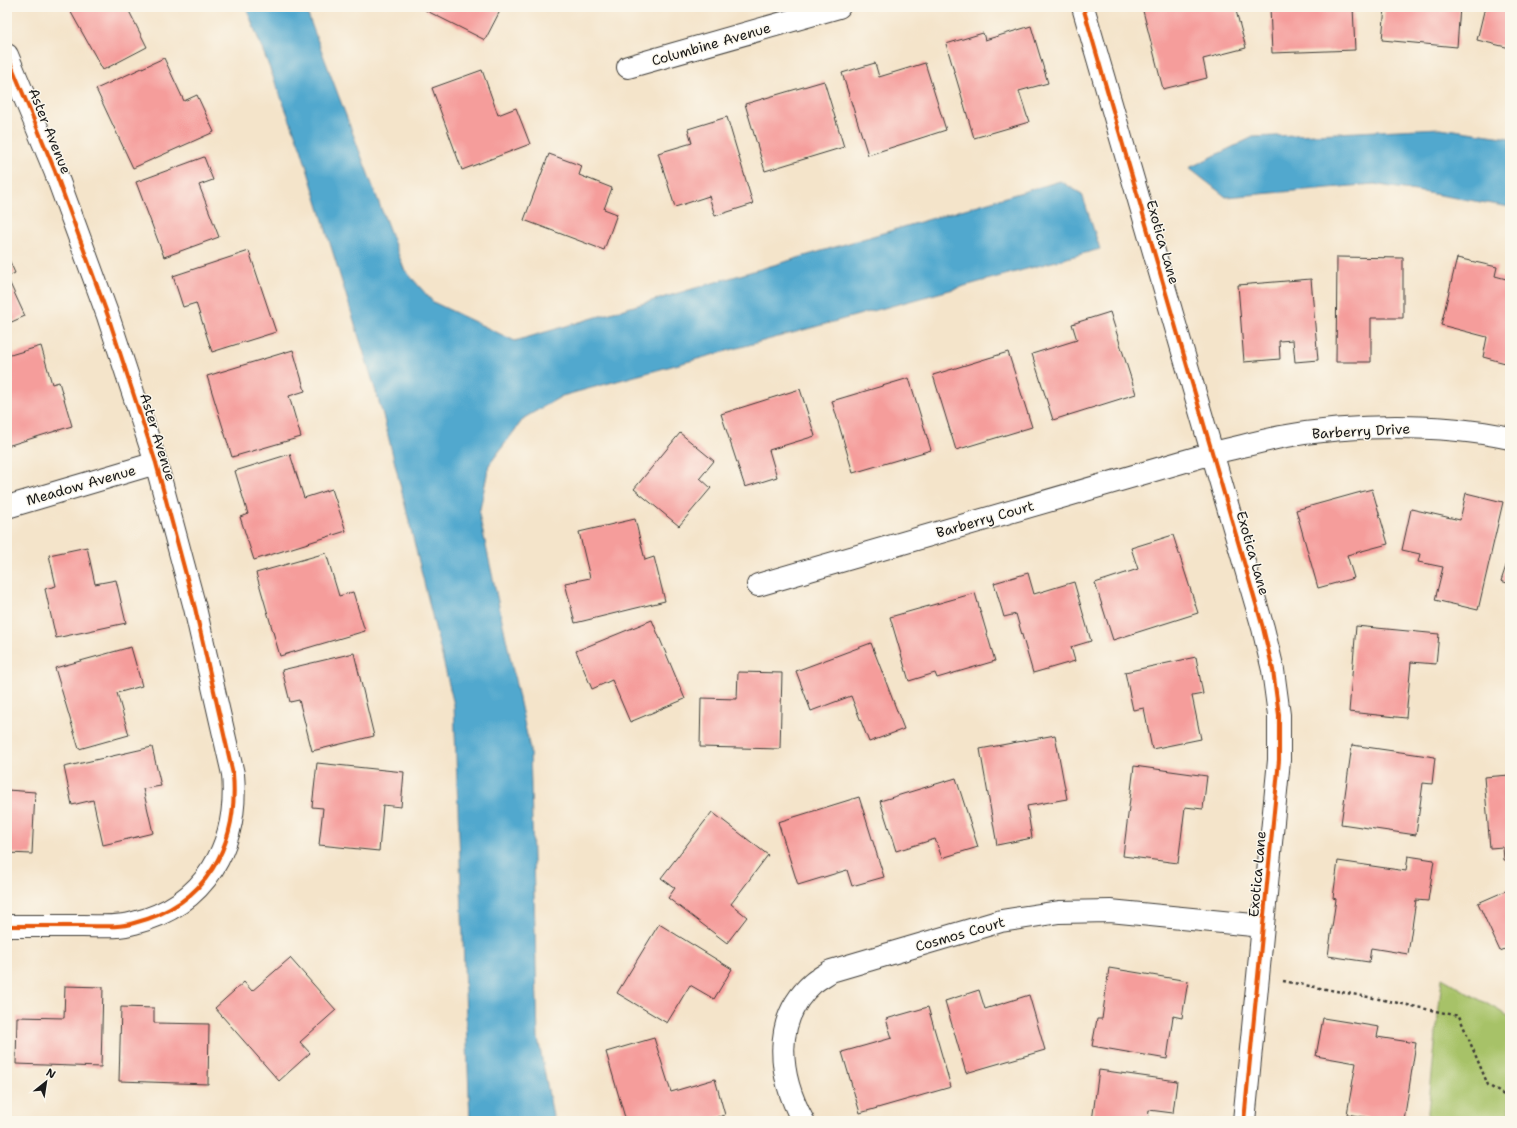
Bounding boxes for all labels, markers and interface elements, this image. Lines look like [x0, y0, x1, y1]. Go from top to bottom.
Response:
street label: Columbine Avenue [649, 18, 773, 70]
street label: Aster Avenue [25, 86, 75, 177]
street label: Exotica Lane [1142, 198, 1184, 286]
street label: Aster Avenue [136, 391, 180, 483]
street label: Barberry Drive [1311, 419, 1411, 443]
street label: Meadow Avenue [24, 461, 138, 509]
street label: Barberry Court [934, 496, 1036, 542]
street label: Exotica Lane [1232, 509, 1274, 597]
street label: Exotica Lane [1244, 830, 1270, 918]
street label: Cosmos Court [913, 913, 1007, 955]
north arrow [26, 1062, 66, 1102]
text: N [43, 1065, 59, 1083]

